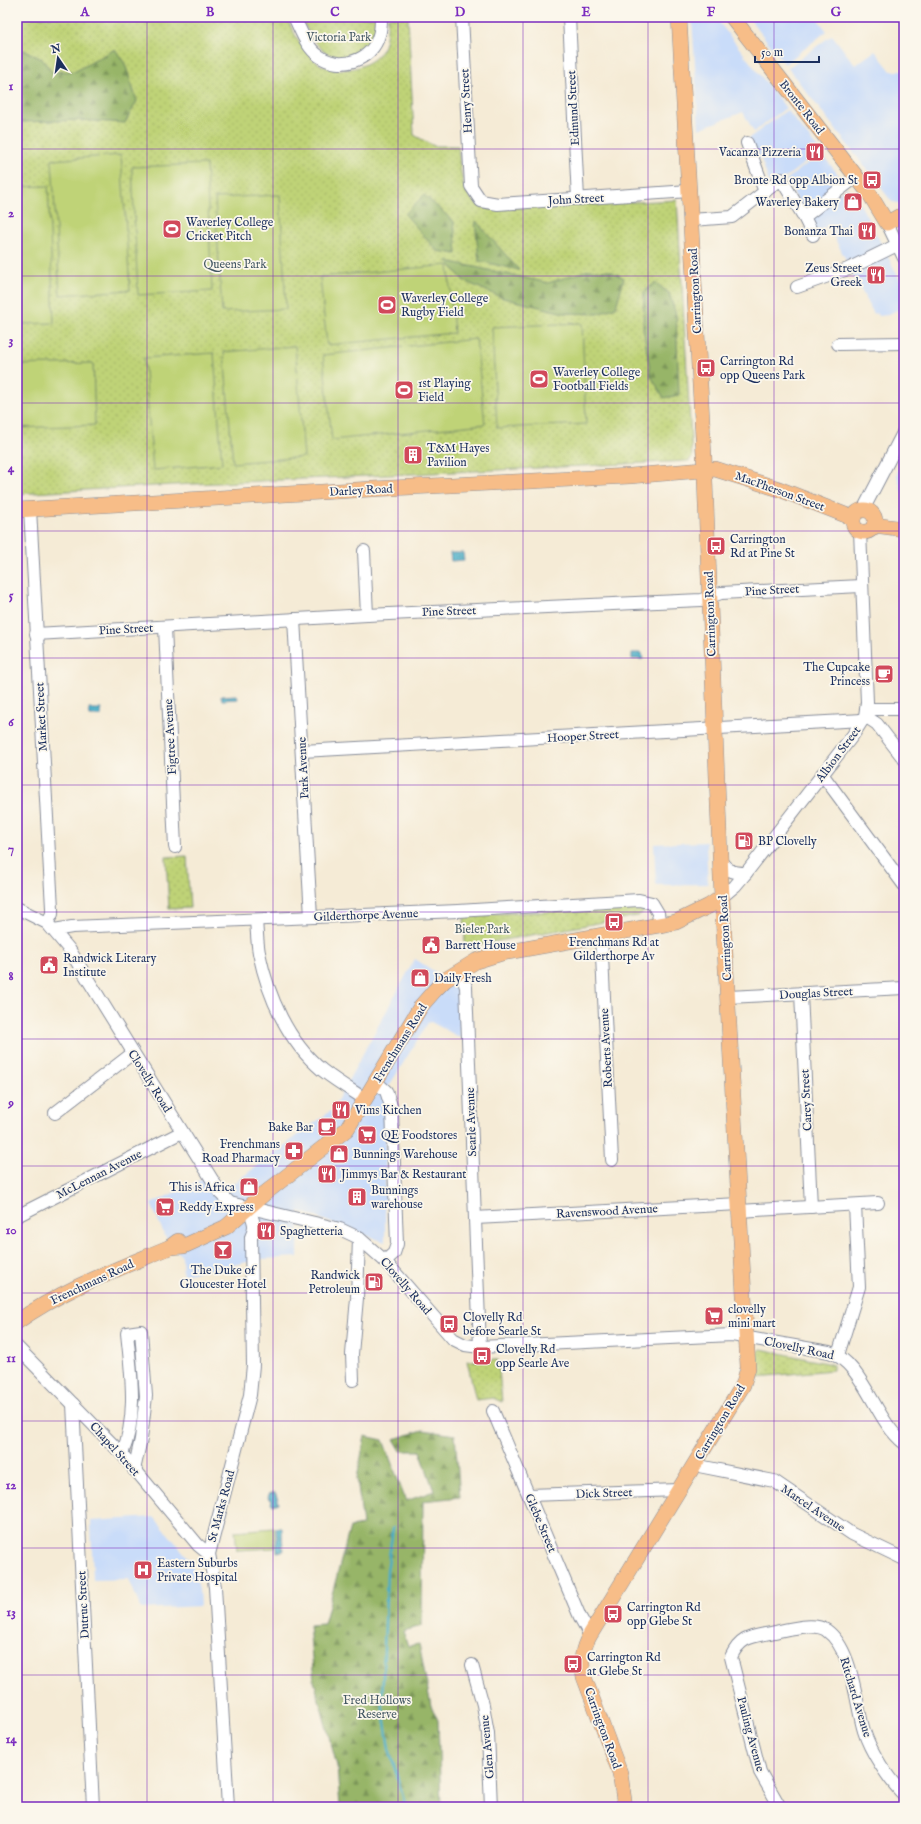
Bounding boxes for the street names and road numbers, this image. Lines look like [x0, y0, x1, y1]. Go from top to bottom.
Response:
street label: Henry Street [457, 68, 476, 134]
street label: Edmund Street [564, 70, 583, 146]
street label: Bronte Road [776, 77, 828, 138]
street label: John Street [546, 191, 605, 210]
street label: Carrington Road [686, 247, 705, 334]
street label: MacPherson Street [733, 468, 827, 515]
street label: Darley Road [329, 481, 394, 500]
street label: Carrington Road [701, 570, 719, 657]
street label: Pine Street [744, 582, 800, 599]
street label: Pine Street [422, 603, 477, 620]
street label: Pine Street [98, 621, 154, 638]
street label: Market Street [32, 682, 51, 752]
street label: Figtree Avenue [161, 698, 180, 775]
street label: Albion Street [812, 723, 864, 786]
street label: Hooper Street [547, 727, 619, 747]
street label: Park Avenue [294, 736, 313, 799]
street label: Carrington Road [716, 894, 735, 981]
street label: Gilderthorpe Avenue [313, 906, 419, 926]
street label: Douglas Street [779, 984, 853, 1003]
street label: Frenchmans Road [370, 1001, 431, 1085]
street label: Roberts Avenue [597, 1007, 616, 1088]
street label: Clovelly Road [124, 1047, 175, 1116]
street label: Carey Street [797, 1069, 816, 1131]
street label: Searle Avenue [463, 1087, 480, 1157]
street label: McLennan Avenue [54, 1146, 145, 1203]
street label: Ravenswood Avenue [556, 1201, 659, 1222]
street label: Clovelly Road [377, 1255, 435, 1318]
street label: Frenchmans Road [48, 1256, 137, 1308]
street label: Clovelly Road [763, 1334, 836, 1363]
street label: Carrington Road [692, 1381, 749, 1463]
street label: Chapel Street [86, 1419, 143, 1480]
street label: St Marks Road [205, 1468, 238, 1544]
street label: Marcel Avenue [778, 1481, 848, 1536]
street label: Dick Street [575, 1485, 633, 1502]
street label: Glebe Street [521, 1491, 560, 1555]
street label: Dutruc Street [74, 1571, 93, 1639]
street label: Ritchard Avenue [836, 1655, 875, 1740]
street label: Carrington Road [581, 1685, 624, 1771]
street label: Pauling Avenue [733, 1695, 768, 1774]
street label: Glen Avenue [477, 1714, 498, 1779]

